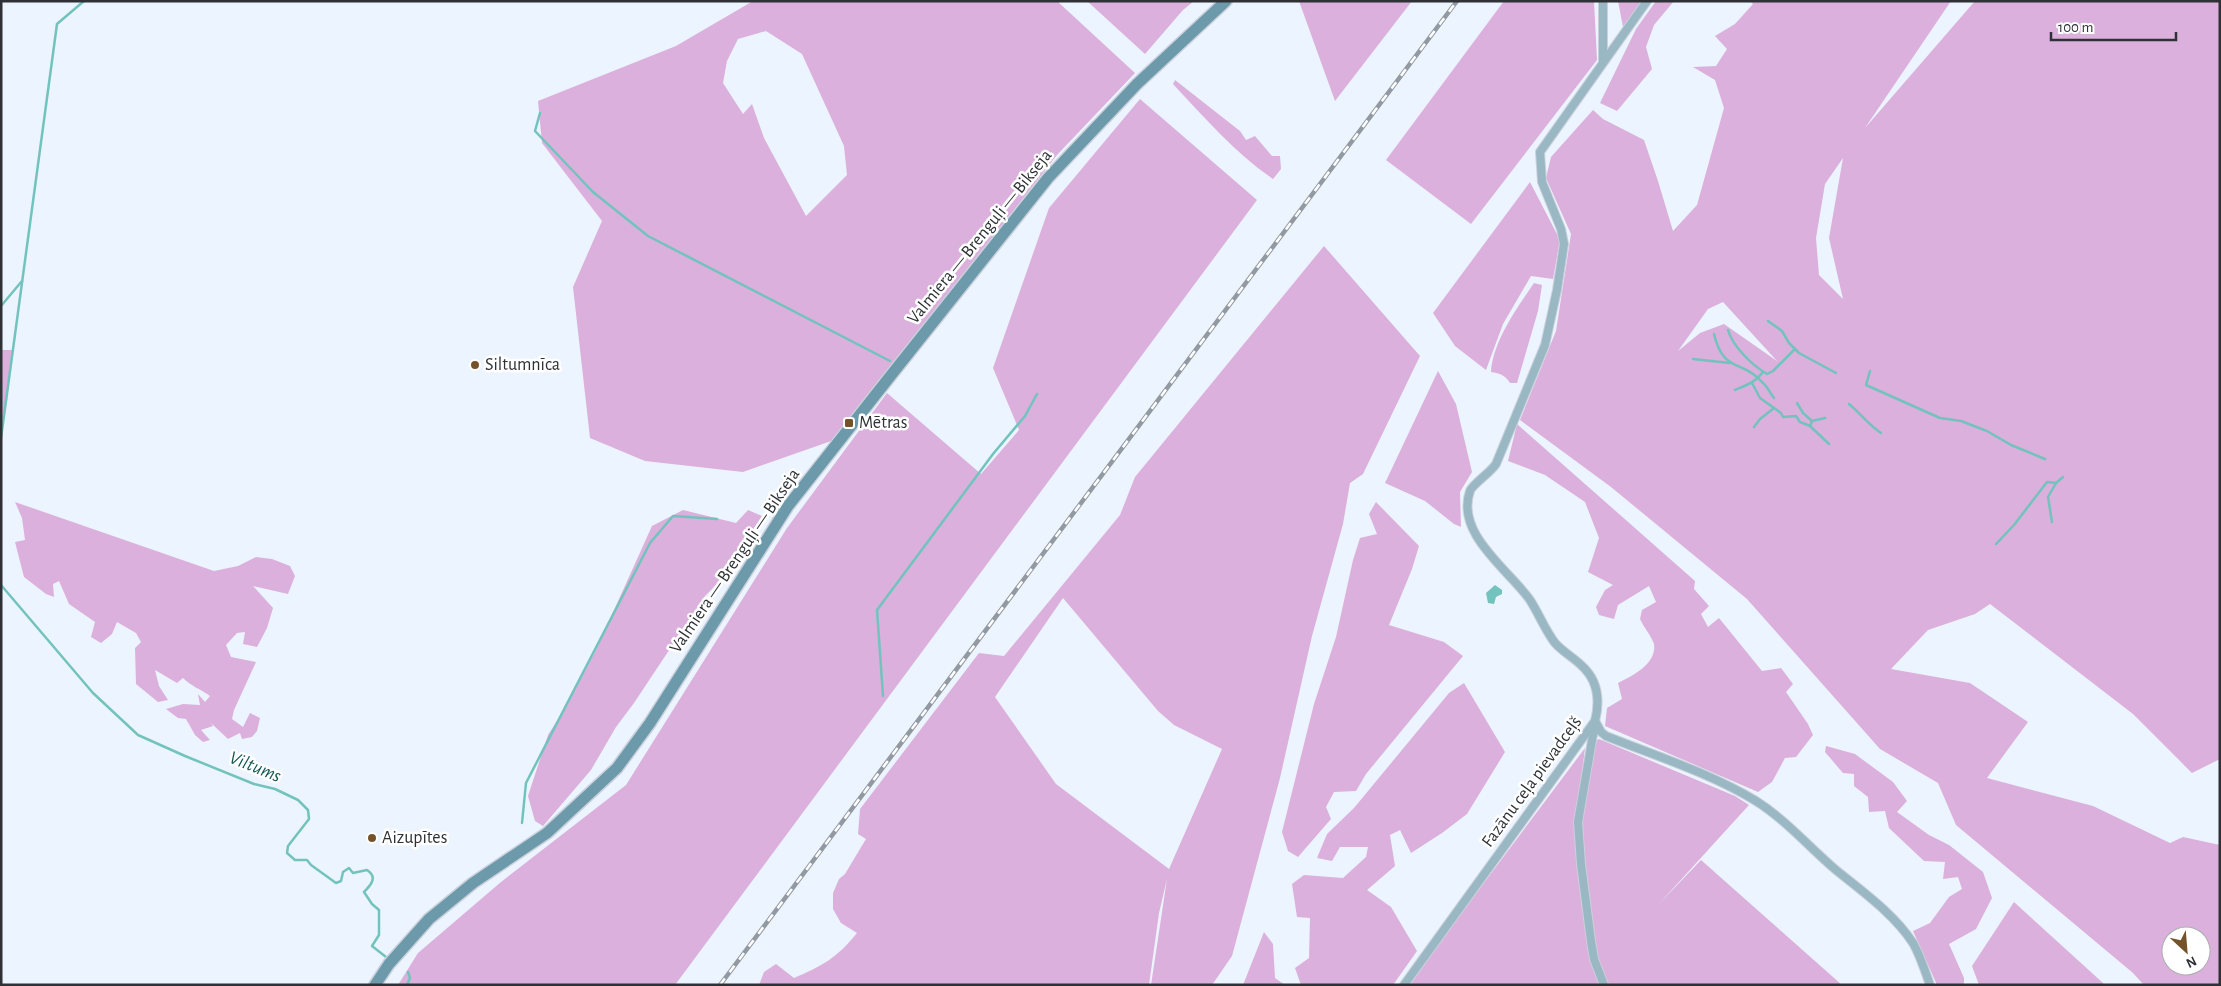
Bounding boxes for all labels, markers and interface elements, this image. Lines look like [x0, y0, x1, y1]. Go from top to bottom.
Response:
scale bar [2051, 10, 2176, 42]
text: 100 m [2058, 20, 2093, 35]
street label: Valmiera — Brenguļi — Bikseja [904, 147, 1056, 328]
place label: Siltumnīca [485, 356, 560, 374]
marker: Siltumnīca [469, 359, 481, 371]
place label: Mētras [859, 414, 908, 432]
marker: Mētras [843, 417, 855, 429]
street label: Valmiera — Brenguļi — Bikseja [667, 466, 804, 657]
street label: Fazānu ceļa pievadceļš [1479, 713, 1586, 851]
water label: Viltums [226, 748, 284, 786]
place label: Aizupītes [382, 829, 447, 847]
marker: Aizupītes [366, 832, 378, 844]
north arrow [2161, 926, 2211, 976]
text: N [2184, 953, 2199, 970]

